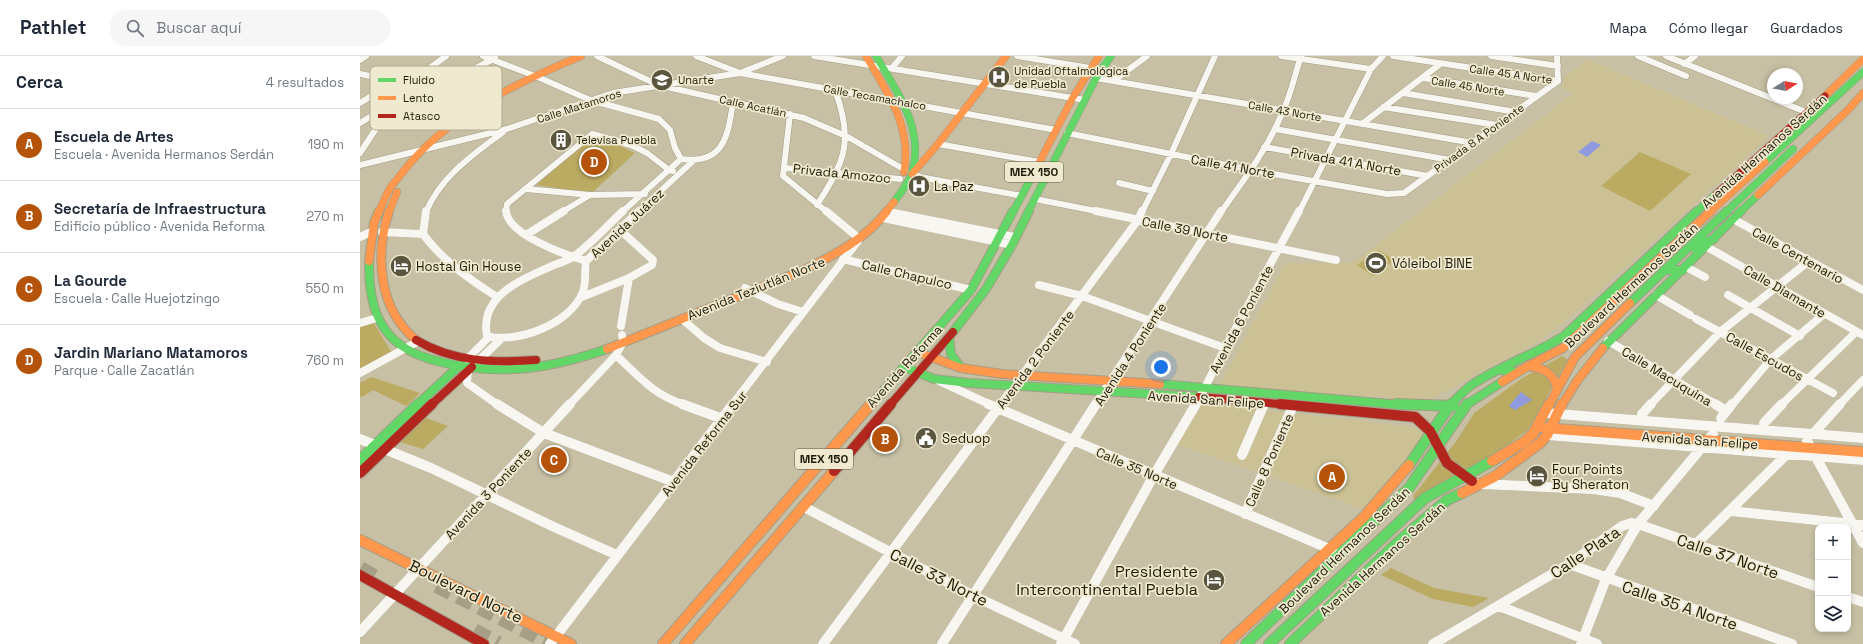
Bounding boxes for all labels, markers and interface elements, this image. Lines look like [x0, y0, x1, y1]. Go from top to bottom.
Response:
search box [110, 10, 390, 46]
text: Pathlet [20, 15, 86, 40]
icon: search [124, 17, 146, 39]
text: Buscar aquí [156, 18, 241, 37]
text: Mapa [1610, 19, 1647, 37]
text: Cómo llegar [1669, 19, 1748, 37]
text: Guardados [1770, 19, 1843, 37]
street label: Calle 45 A Norte [1469, 61, 1553, 87]
hospital icon: Unidad Oftalmológica de Puebla [986, 64, 1012, 90]
place label: Unidad Oftalmológica de Puebla [1014, 64, 1129, 91]
legend [370, 66, 502, 130]
school or university icon: Unarte [649, 67, 675, 93]
north arrow [1767, 68, 1803, 104]
text: Cerca [16, 71, 63, 93]
text: Fluido [403, 73, 435, 87]
place label: Unarte [678, 73, 714, 87]
street label: Calle 45 Norte [1430, 73, 1506, 99]
text: 4 resultados [266, 74, 344, 91]
street label: Calle Tecamachalco [823, 81, 928, 113]
street label: Calle Matamoros [535, 86, 623, 126]
text: Lento [403, 91, 434, 105]
street label: Avenida Hermanos Serdán [1698, 91, 1831, 212]
street label: Calle Acatlán [718, 92, 788, 120]
street label: Calle 43 Norte [1247, 98, 1323, 124]
street label: Privada 8 A Poniente [1431, 101, 1527, 175]
text: Atasco [403, 109, 440, 123]
text: Escuela de Artes [54, 127, 174, 146]
building icon: Televisa Puebla [548, 127, 574, 153]
place label: Televisa Puebla [576, 133, 657, 147]
text: A [25, 136, 33, 153]
text: 190 m [308, 136, 344, 153]
street label: Privada 41 A Norte [1289, 143, 1403, 180]
text: Escuela · Avenida Hermanos Serdán [54, 146, 274, 163]
pin: D [581, 147, 607, 177]
street label: Calle 41 Norte [1190, 151, 1276, 182]
street label: Privada Amozoc [792, 160, 892, 187]
road number: MEX 150 [1005, 162, 1063, 182]
hospital icon: La Paz [906, 173, 932, 199]
place label: La Paz [934, 178, 974, 195]
street label: Avenida Juárez [587, 185, 668, 262]
text: Secretaría de Infraestructura [54, 199, 266, 218]
text: B [25, 208, 33, 225]
text: 270 m [306, 208, 344, 225]
street label: Calle 39 Norte [1140, 213, 1229, 246]
text: Edificio público · Avenida Reforma [54, 218, 265, 235]
street label: Boulevard Hermanos Serdán [1561, 219, 1701, 352]
street label: Calle Centenario [1749, 223, 1847, 288]
sports icon: Vóleibol BINE [1363, 250, 1389, 276]
hotel icon: Hostal Gin House [388, 253, 414, 279]
street label: Avenida Teziutlán Norte [685, 253, 828, 324]
place label: Vóleibol BINE [1392, 255, 1472, 272]
street label: Calle Chapulco [860, 256, 954, 293]
place label: Hostal Gin House [416, 258, 521, 275]
street label: Calle Diamante [1740, 261, 1829, 322]
street label: Avenida 6 Poniente [1206, 262, 1277, 376]
text: La Gourde [54, 271, 127, 290]
text: C [25, 280, 33, 297]
text: 550 m [306, 280, 344, 297]
text: Escuela · Calle Huejotzingo [54, 290, 220, 307]
street label: Avenida 4 Poniente [1091, 299, 1170, 409]
street label: Avenida 2 Poniente [993, 306, 1078, 412]
street label: Avenida Reforma [863, 321, 946, 411]
street label: Calle Escudos [1723, 328, 1807, 385]
text: Jardin Mariano Matamoros [54, 343, 248, 362]
street label: Calle Macuquina [1618, 343, 1715, 410]
text: D [25, 352, 33, 369]
text: 760 m [306, 352, 344, 369]
your location [1151, 357, 1171, 377]
text: Parque · Calle Zacatlán [54, 362, 194, 379]
street label: Avenida Reforma Sur [658, 387, 751, 500]
street label: Avenida San Felipe [1147, 387, 1265, 412]
street label: Calle 8 Poniente [1241, 411, 1298, 510]
pin: B [872, 424, 898, 454]
public building icon: Seduop [913, 425, 939, 451]
street label: Avenida San Felipe [1641, 428, 1759, 453]
place label: Seduop [942, 430, 990, 447]
street label: Avenida 3 Poniente [441, 444, 535, 543]
street label: Calle 35 Norte [1093, 444, 1180, 493]
pin: C [541, 445, 567, 475]
road number: MEX 150 [795, 449, 853, 469]
place label: Four Points By Sheraton [1552, 461, 1629, 493]
pin: A [1319, 462, 1345, 492]
hotel icon: Four Points By Sheraton [1524, 463, 1550, 489]
street label: Boulevard Hermanos Serdán [1275, 483, 1414, 618]
street label: Avenida Hermanos Serdán [1316, 499, 1449, 620]
street label: Calle Plata [1546, 521, 1624, 583]
map controls [1815, 524, 1851, 632]
button: + [1815, 524, 1851, 560]
street label: Calle 37 Norte [1674, 529, 1782, 584]
street label: Calle 33 Norte [886, 544, 991, 611]
street label: Boulevard Norte [405, 555, 526, 628]
button: − [1815, 560, 1851, 596]
place label: Presidente Intercontinental Puebla [1016, 561, 1198, 600]
hotel icon: Presidente Intercontinental Puebla [1201, 567, 1227, 593]
street label: Calle 35 A Norte [1619, 576, 1741, 635]
button: layers [1815, 596, 1851, 632]

